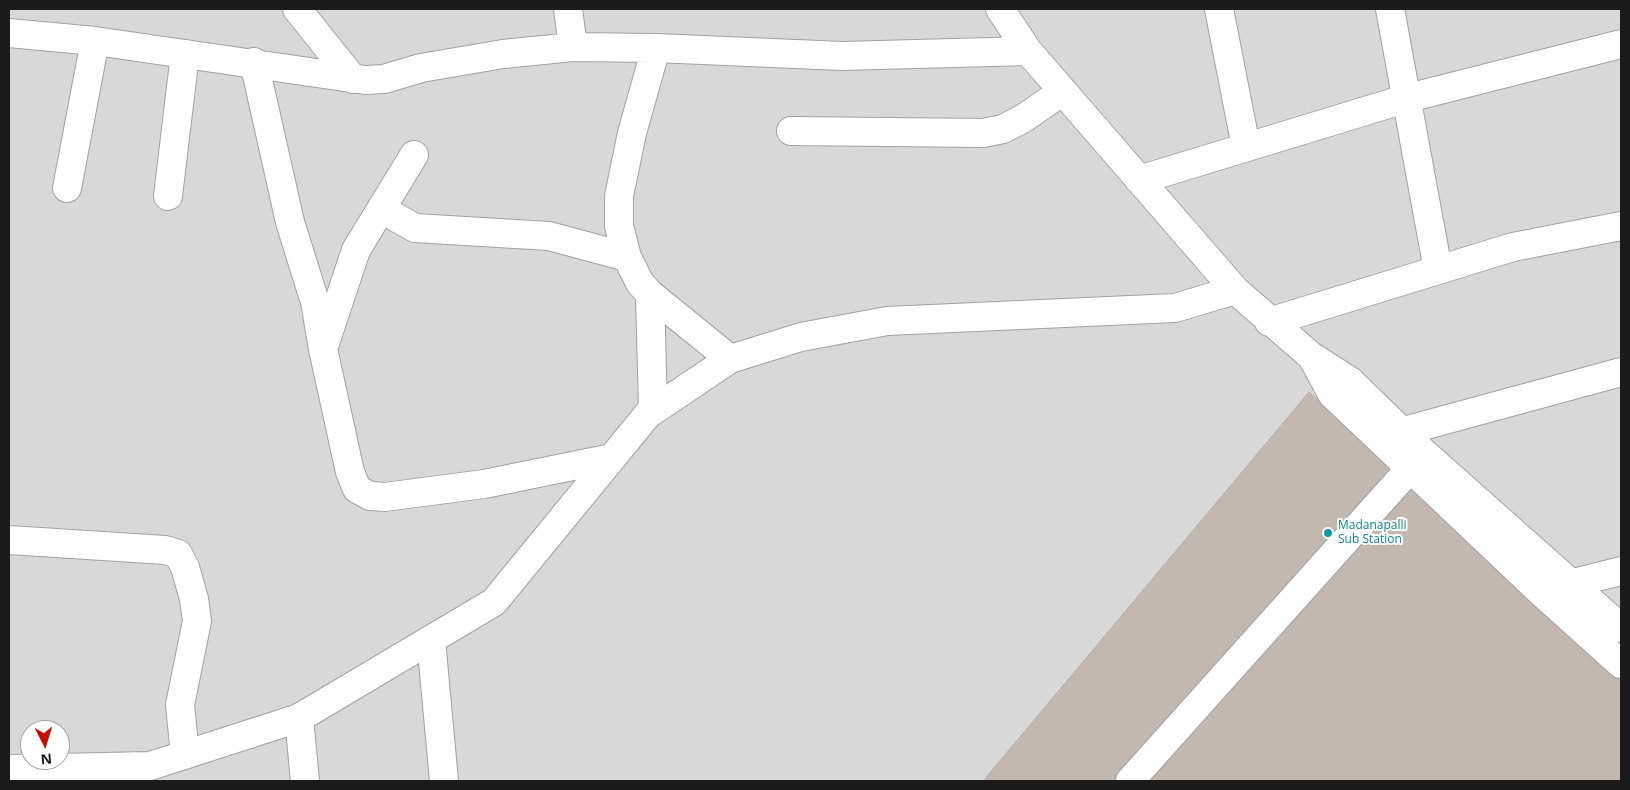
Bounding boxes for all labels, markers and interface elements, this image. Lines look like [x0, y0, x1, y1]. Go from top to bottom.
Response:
place label: Madanapalli Sub Station [1338, 519, 1407, 547]
marker: Madanapalli Sub Station [1322, 527, 1334, 539]
north arrow [20, 720, 70, 770]
text: N [40, 749, 53, 769]

